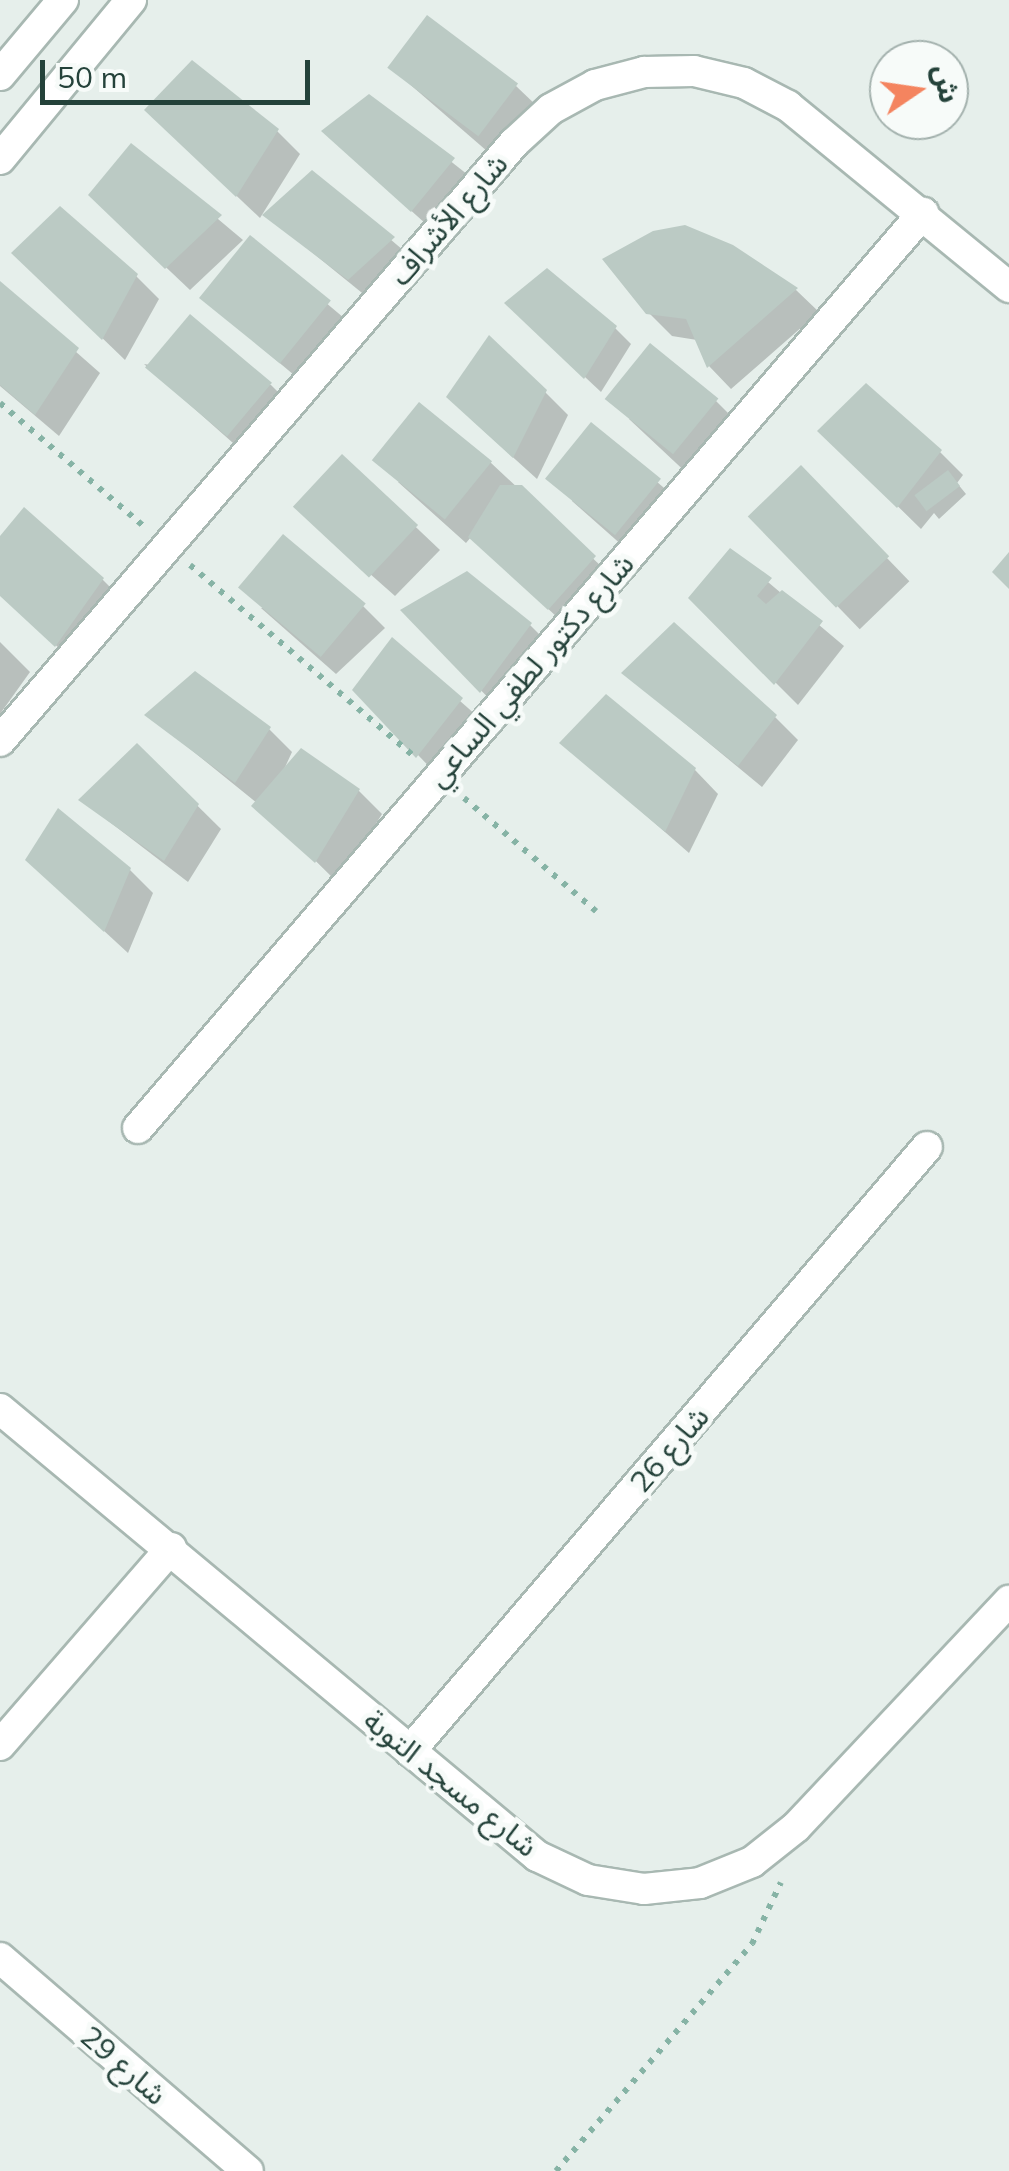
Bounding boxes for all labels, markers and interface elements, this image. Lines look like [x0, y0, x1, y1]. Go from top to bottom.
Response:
scale bar [45, 40, 315, 102]
north arrow [869, 40, 969, 140]
text: 50 m [57, 58, 127, 96]
text: ش [925, 61, 968, 106]
street label: شارع الأشراف [381, 146, 515, 292]
street label: شارع دكتور لطفي الساعي [419, 546, 641, 794]
street label: شارع 26 [622, 1399, 716, 1499]
street label: شارع مسجد التوبة [357, 1702, 545, 1864]
street label: شارع 29 [74, 2018, 174, 2112]

